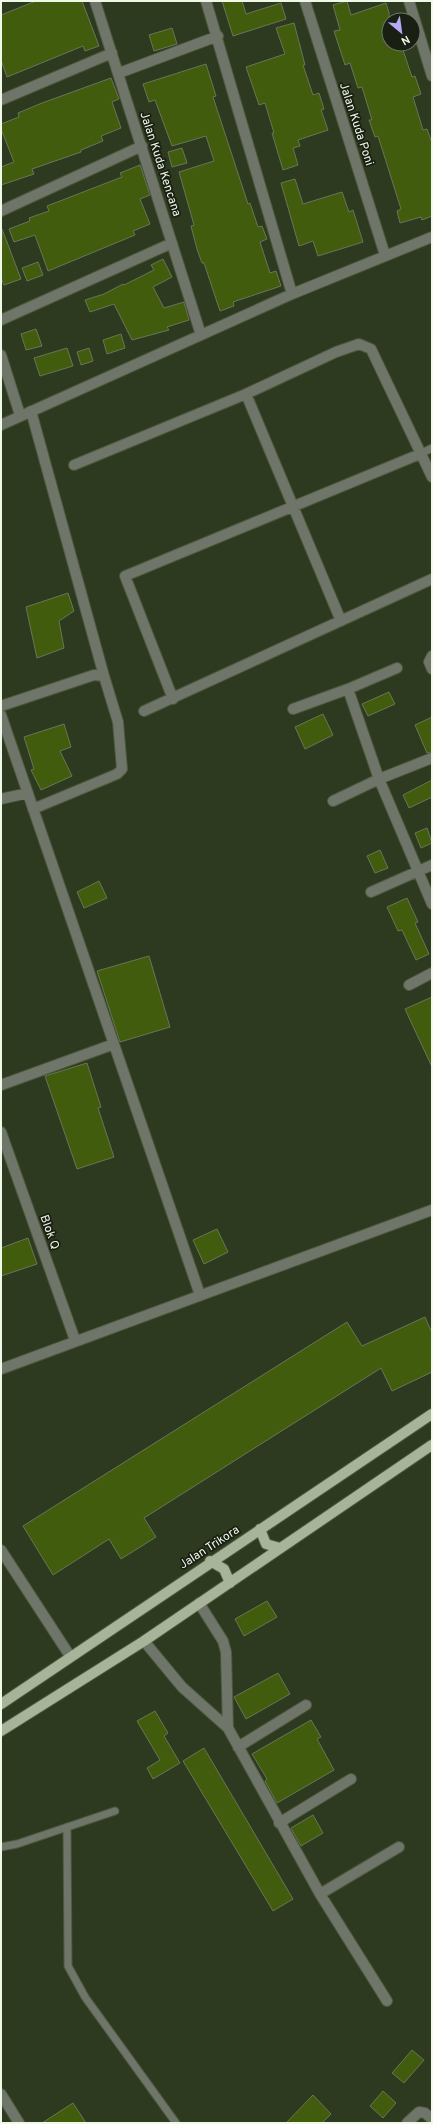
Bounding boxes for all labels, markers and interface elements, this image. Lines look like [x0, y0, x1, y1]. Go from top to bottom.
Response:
north arrow [381, 12, 421, 52]
text: N [399, 32, 412, 48]
street label: Jalan Kuda Poni [335, 81, 377, 168]
street label: Jalan Kuda Kencana [136, 110, 185, 219]
street label: Blok Q [35, 1213, 63, 1252]
street label: Jalan Trikora [176, 1522, 243, 1573]

